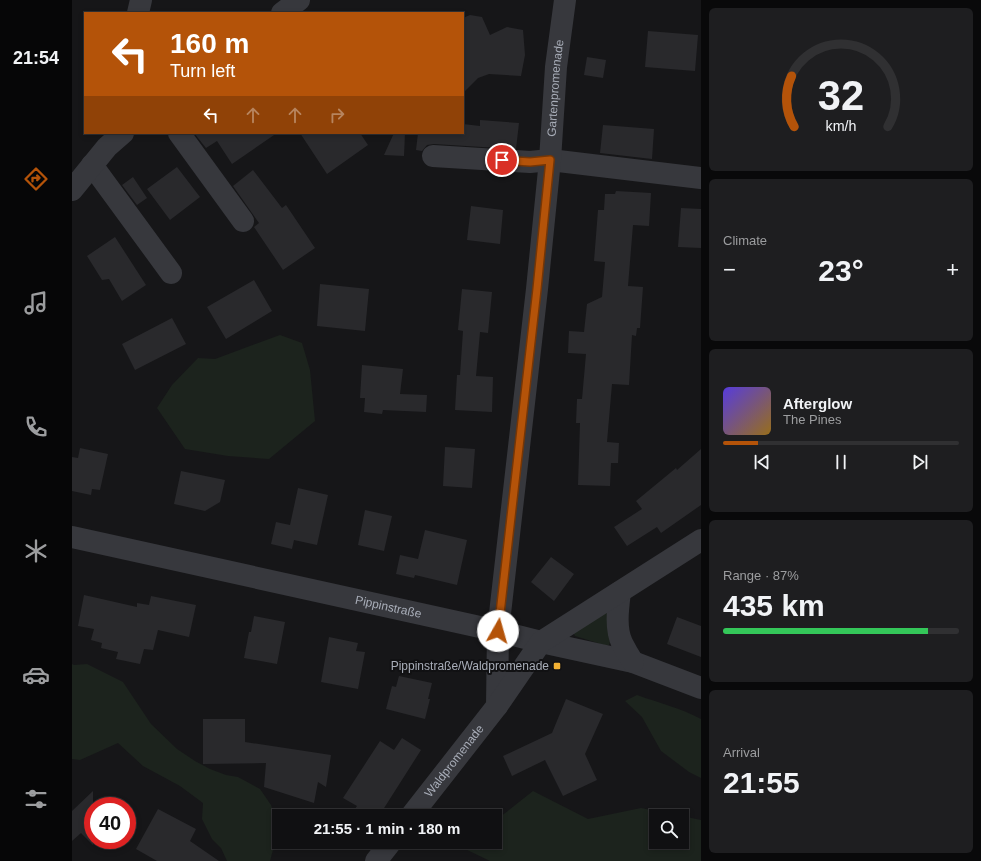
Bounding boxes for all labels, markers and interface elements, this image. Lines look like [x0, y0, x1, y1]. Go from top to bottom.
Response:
icon: left [104, 28, 156, 80]
text: 160 m [170, 28, 249, 59]
street label: Gartenpromenade [545, 38, 567, 137]
text: 21:54 [13, 48, 59, 68]
text: Turn left [170, 61, 235, 81]
text: 32 [818, 72, 864, 119]
icon: left [200, 104, 222, 126]
icon: ahead [242, 104, 264, 126]
icon: ahead [284, 104, 306, 126]
icon: right [326, 104, 348, 126]
text: km/h [826, 118, 857, 134]
pin [485, 143, 519, 177]
icon: arrive [491, 149, 513, 171]
icon: directions [22, 165, 50, 193]
text: Climate [723, 233, 767, 248]
text: 23° [818, 254, 864, 287]
text: − [723, 257, 736, 282]
text: + [946, 257, 959, 282]
icon: music [22, 289, 50, 317]
text: Afterglow [783, 395, 852, 412]
text: The Pines [783, 412, 842, 427]
icon: phone [22, 413, 50, 441]
icon: previous [751, 451, 773, 473]
icon: pause [830, 451, 852, 473]
icon: next [909, 451, 931, 473]
icon: climate [22, 537, 50, 565]
text: Range · 87% [723, 568, 799, 583]
text: 435 km [723, 589, 825, 622]
street label: Pippinstraße [354, 593, 423, 621]
position arrow [477, 610, 519, 652]
place label: Pippinstraße/Waldpromenade [391, 659, 549, 673]
icon: car [22, 661, 50, 689]
marker: Pippinstraße/Waldpromenade [552, 661, 562, 671]
street label: Waldpromenade [422, 722, 487, 800]
text: Arrival [723, 745, 760, 760]
text: 21:55 [723, 766, 800, 799]
icon: filters [22, 785, 50, 813]
speed limit sign: 40 [84, 797, 136, 849]
map controls [649, 809, 689, 849]
button: search [649, 809, 689, 849]
text: 21:55 · 1 min · 180 m [314, 820, 460, 837]

